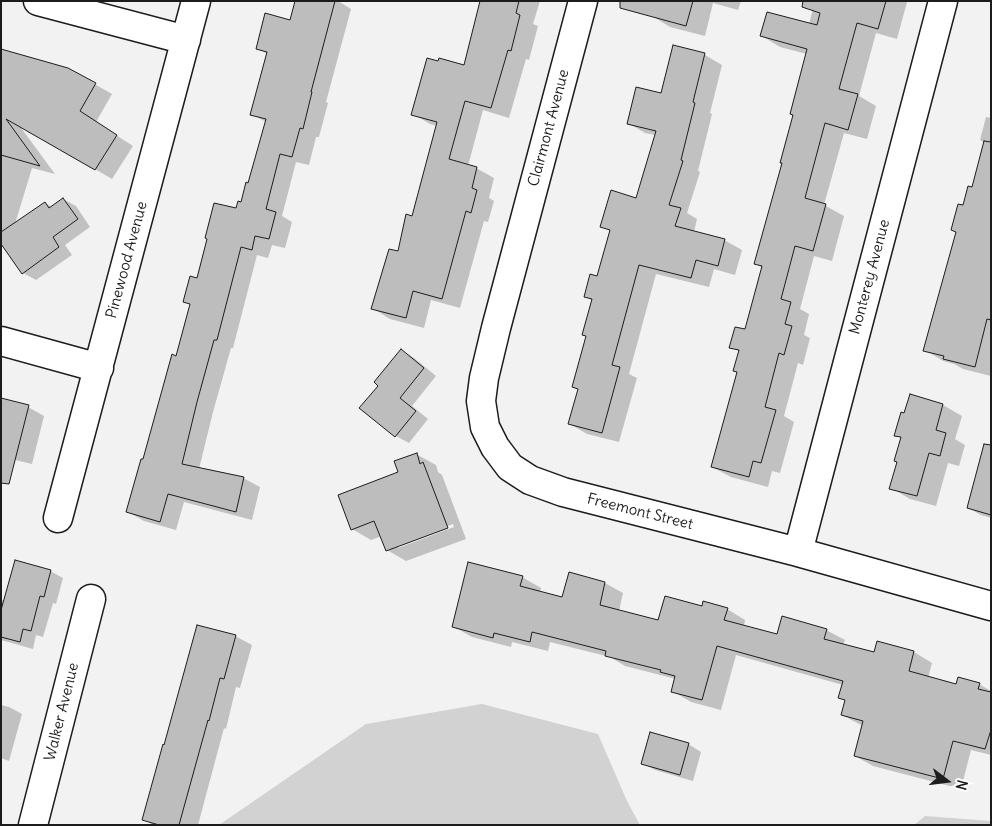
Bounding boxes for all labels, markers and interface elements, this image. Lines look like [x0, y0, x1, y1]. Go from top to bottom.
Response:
street label: Clairmont Avenue [525, 68, 573, 188]
street label: Pinewood Avenue [103, 199, 151, 321]
street label: Monterey Avenue [846, 218, 894, 336]
street label: Freemont Street [585, 490, 695, 534]
street label: Walker Avenue [41, 661, 83, 763]
north arrow [922, 756, 972, 806]
text: N [952, 778, 971, 792]

